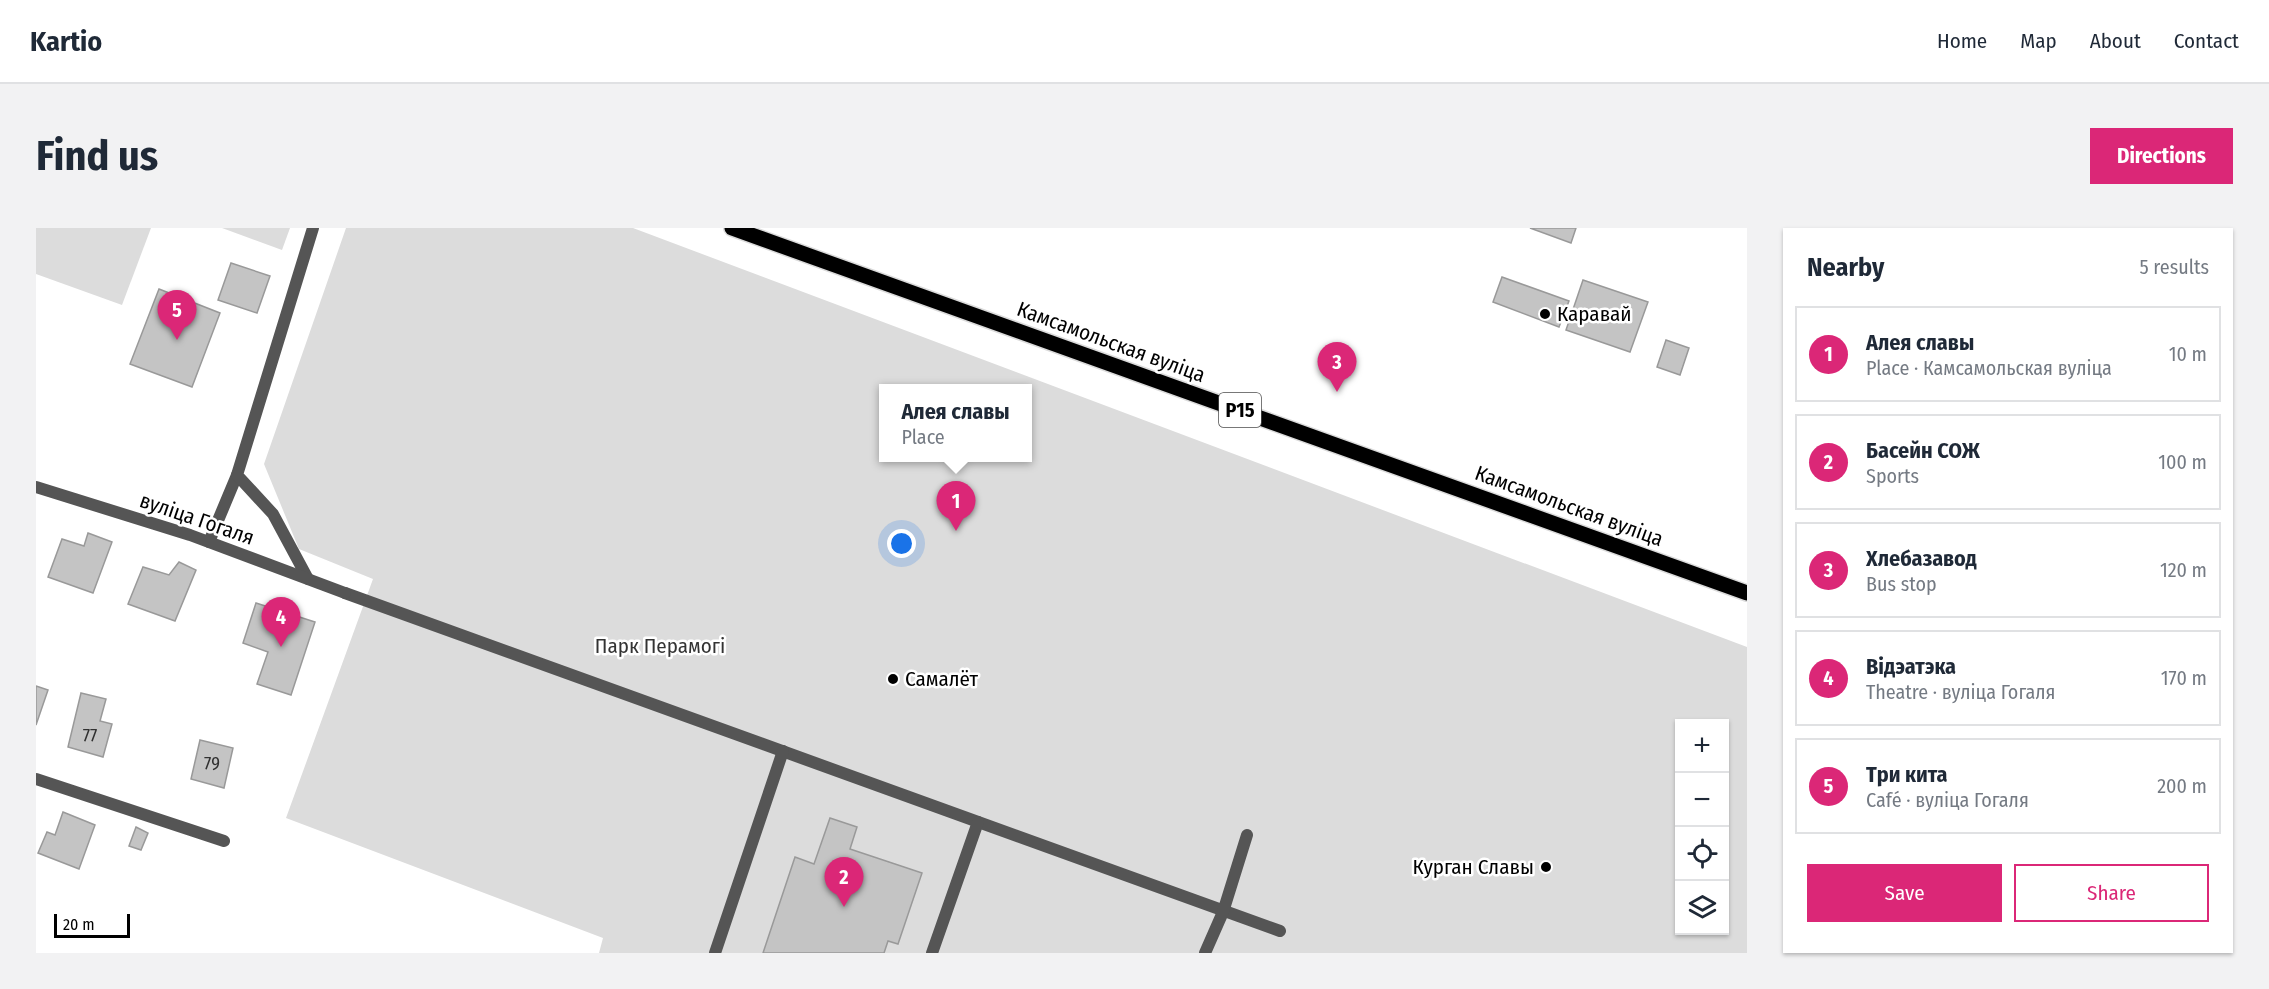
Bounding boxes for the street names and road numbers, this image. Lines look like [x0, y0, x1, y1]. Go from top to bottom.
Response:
street label: Камсамольская вуліца [1013, 296, 1209, 388]
road number: Р15 [1219, 393, 1261, 427]
street label: Камсамольская вуліца [1471, 460, 1667, 552]
street label: вуліца Гогаля [136, 487, 258, 551]

